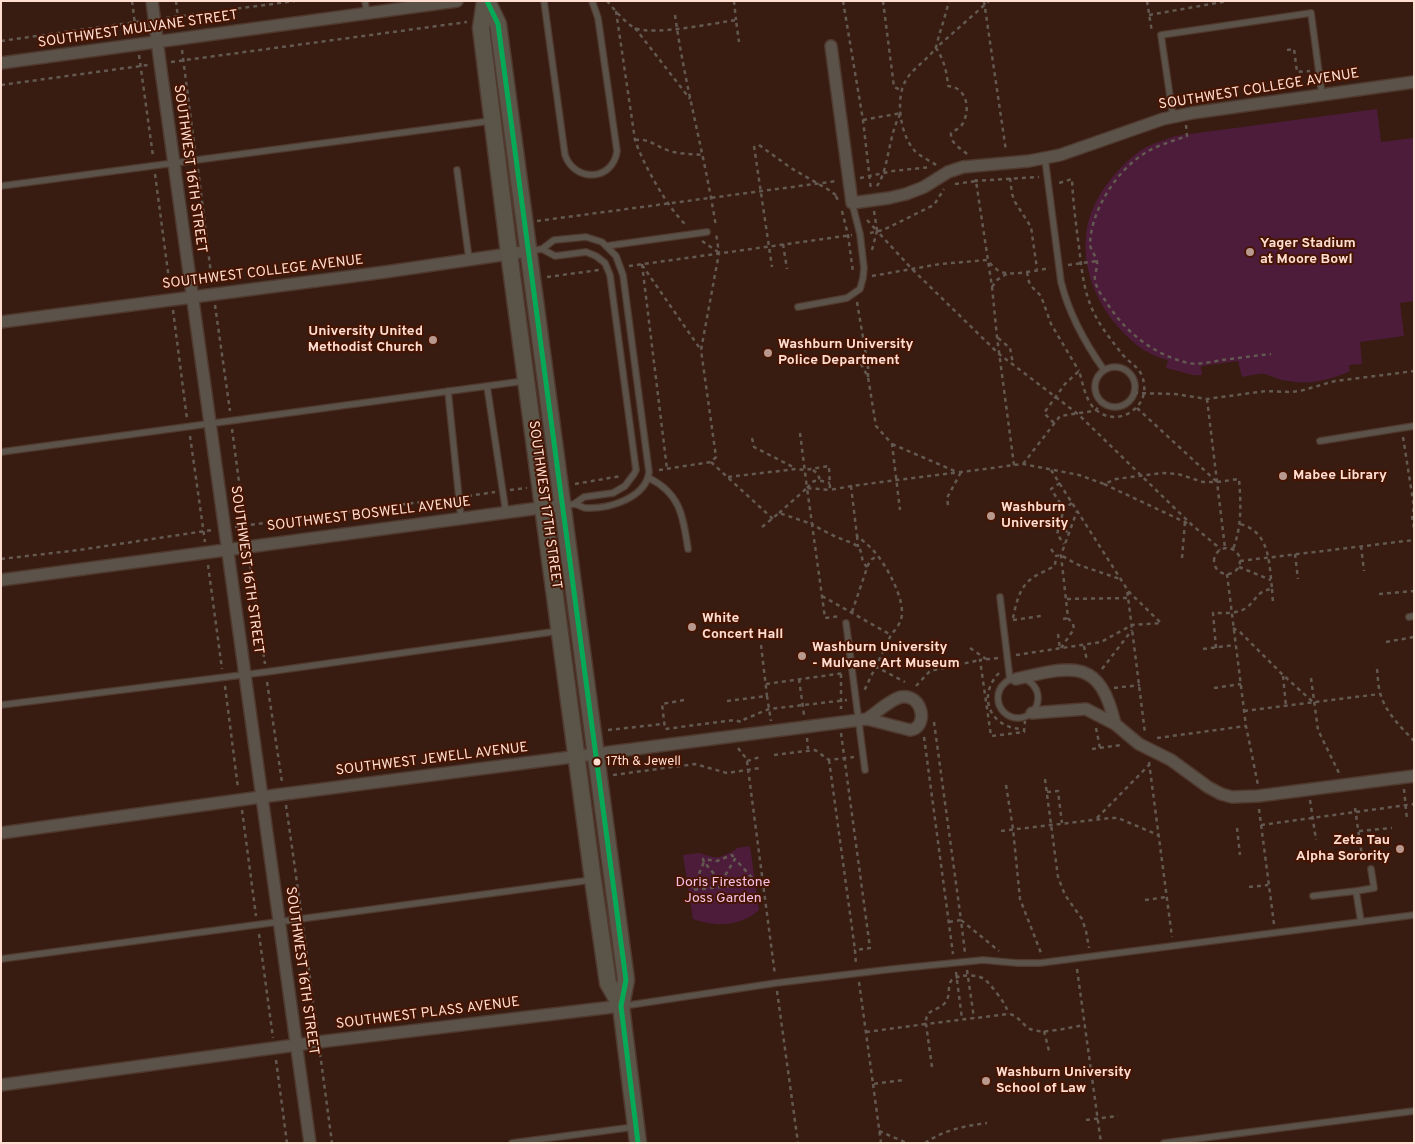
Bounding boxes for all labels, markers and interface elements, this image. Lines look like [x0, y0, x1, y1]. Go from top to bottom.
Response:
street label: SOUTHWEST MULVANE STREET [37, 8, 239, 52]
street label: SOUTHWEST COLLEGE AVENUE [1158, 66, 1360, 114]
street label: SOUTHWEST 16TH STREET [169, 84, 209, 254]
place label: Yager Stadium at Moore Bowl [1260, 236, 1356, 268]
marker: Yager Stadium at Moore Bowl [1244, 246, 1256, 258]
street label: SOUTHWEST COLLEGE AVENUE [161, 252, 365, 294]
place label: University United Methodist Church [308, 324, 423, 357]
marker: University United Methodist Church [427, 334, 439, 346]
place label: Washburn University Police Department [778, 337, 914, 370]
marker: Washburn University Police Department [762, 347, 774, 359]
street label: SOUTHWEST 17TH STREET [524, 420, 564, 590]
place label: Mabee Library [1293, 468, 1387, 484]
marker: Mabee Library [1277, 470, 1289, 482]
street label: SOUTHWEST 16TH STREET [226, 485, 266, 655]
street label: SOUTHWEST BOSWELL AVENUE [266, 494, 472, 536]
place label: Washburn University [1001, 500, 1068, 532]
marker: Washburn University [985, 510, 997, 522]
place label: White Concert Hall [702, 611, 783, 644]
marker: White Concert Hall [686, 621, 698, 633]
place label: Washburn University - Mulvane Art Museum [812, 640, 960, 672]
marker: Washburn University - Mulvane Art Museum [796, 650, 808, 662]
street label: SOUTHWEST JEWELL AVENUE [335, 740, 529, 780]
place label: 17th & Jewell [606, 754, 681, 770]
marker: 17th & Jewell [592, 757, 602, 767]
place label: Zeta Tau Alpha Sorority [1296, 833, 1390, 866]
marker: Zeta Tau Alpha Sorority [1394, 843, 1406, 855]
park label: Doris Firestone Joss Garden [676, 875, 770, 908]
street label: SOUTHWEST 16TH STREET [281, 886, 321, 1056]
street label: SOUTHWEST PLASS AVENUE [335, 994, 521, 1034]
place label: Washburn University School of Law [996, 1065, 1132, 1098]
marker: Washburn University School of Law [980, 1075, 992, 1087]

